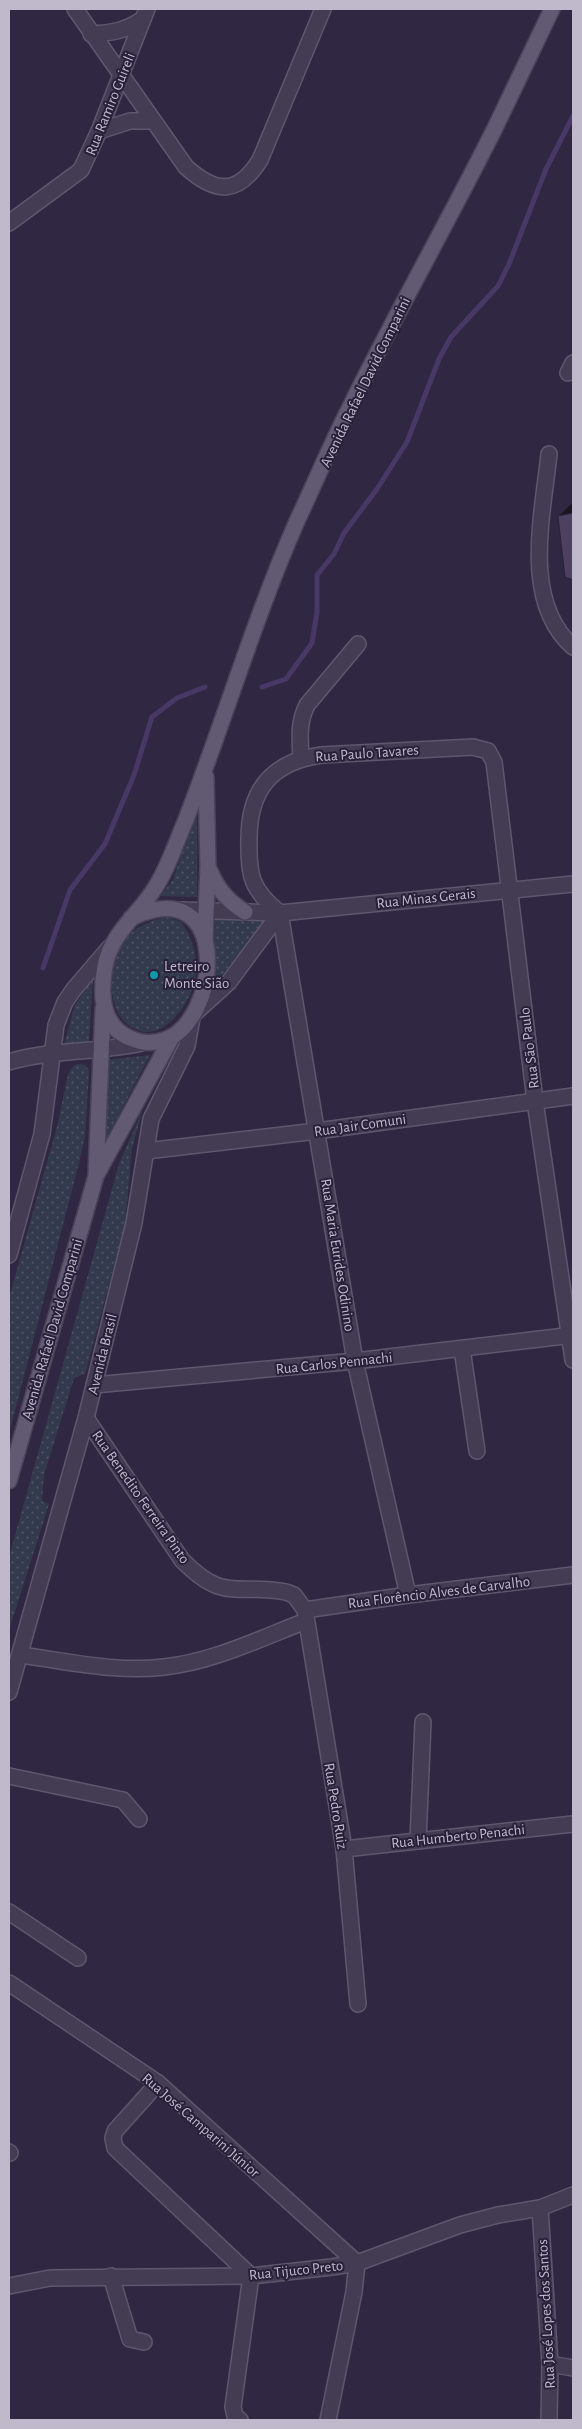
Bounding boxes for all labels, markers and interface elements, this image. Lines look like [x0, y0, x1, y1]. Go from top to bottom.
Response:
street label: Rua Ramiro Guireli [83, 51, 138, 158]
street label: Avenida Rafael David Comparini [318, 295, 413, 469]
street label: Rua Paulo Tavares [315, 742, 419, 765]
street label: Rua Minas Gerais [376, 886, 476, 911]
place label: Letreiro Monte Sião [164, 959, 229, 991]
marker: Letreiro Monte Sião [148, 969, 160, 981]
street label: Rua São Paulo [517, 1006, 542, 1089]
street label: Rua Jair Comuni [313, 1112, 407, 1139]
street label: Rua Maria Eurides Odinino [318, 1178, 357, 1333]
street label: Avenida Rafael David Comparini [20, 1237, 85, 1421]
street label: Avenida Brasil [85, 1312, 120, 1396]
street label: Rua Carlos Pennachi [275, 1350, 393, 1377]
street label: Rua Benedito Ferreira Pinto [89, 1428, 192, 1567]
street label: Rua Florêncio Alves de Carvalho [347, 1574, 531, 1611]
street label: Rua Pedro Ruiz [321, 1762, 350, 1850]
street label: Rua Humberto Penachi [390, 1822, 526, 1851]
street label: Rua José Camparini Júnior [139, 2070, 262, 2181]
street label: Rua José Lopes dos Santos [535, 2239, 558, 2389]
street label: Rua Tijuco Preto [248, 2258, 344, 2283]

